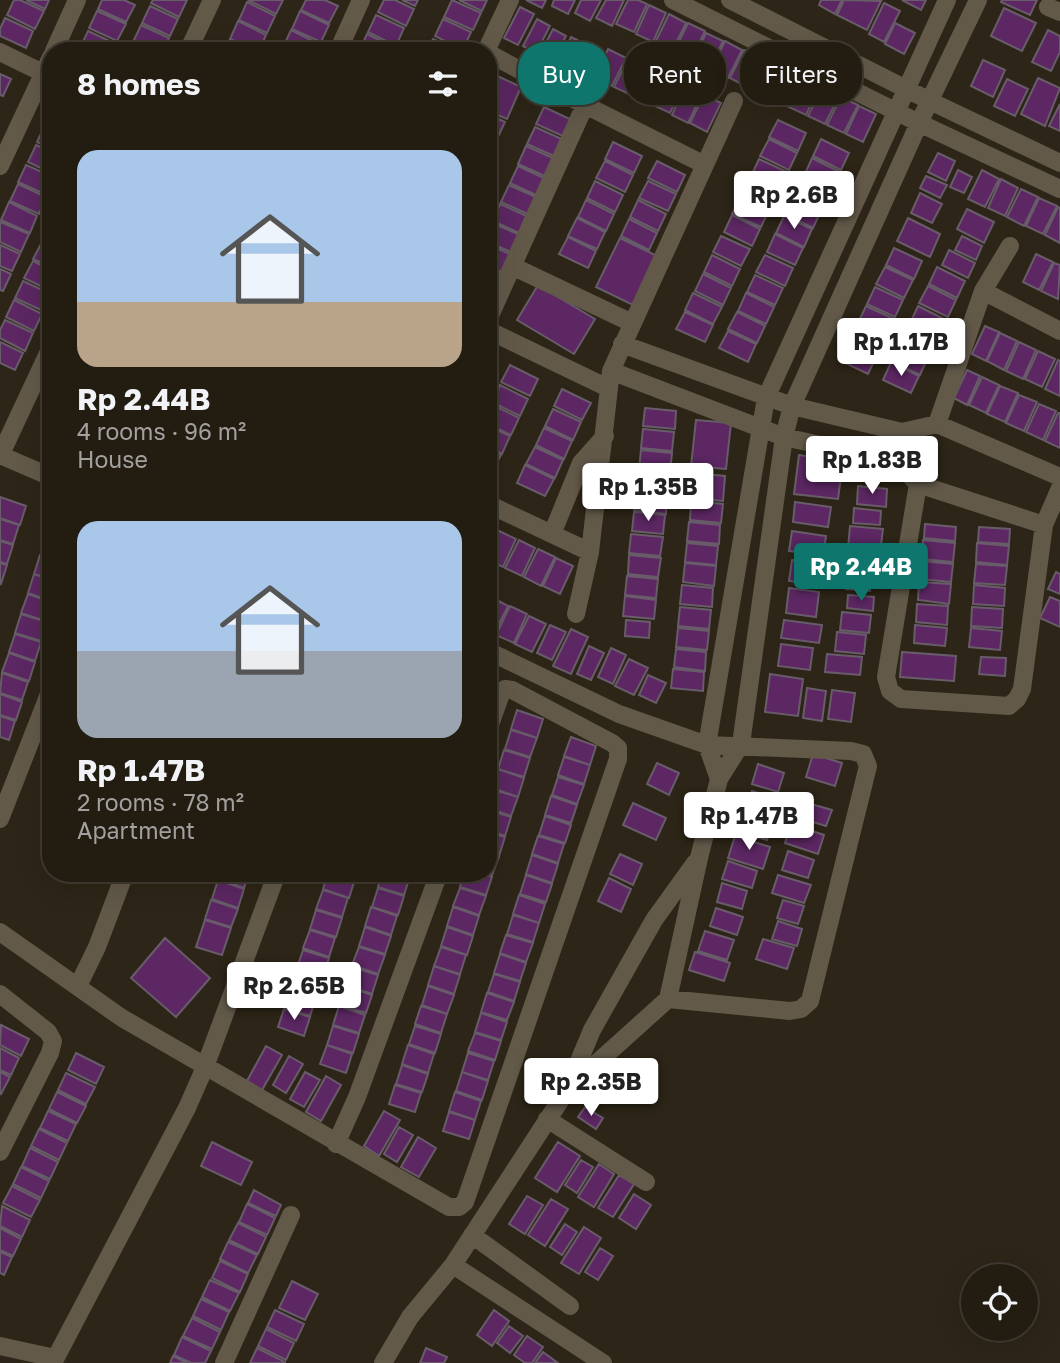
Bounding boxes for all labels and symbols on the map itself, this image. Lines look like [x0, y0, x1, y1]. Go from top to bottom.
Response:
pin: Rp 2.6B [729, 172, 859, 231]
pin: Rp 1.17B [829, 318, 973, 378]
pin: Rp 1.83B [800, 436, 944, 496]
pin: Rp 1.35B [576, 463, 720, 523]
pin: Rp 2.44B [789, 544, 933, 603]
pin: Rp 1.47B [677, 792, 821, 852]
pin: Rp 2.65B [222, 962, 366, 1022]
pin: Rp 2.35B [519, 1058, 663, 1118]

